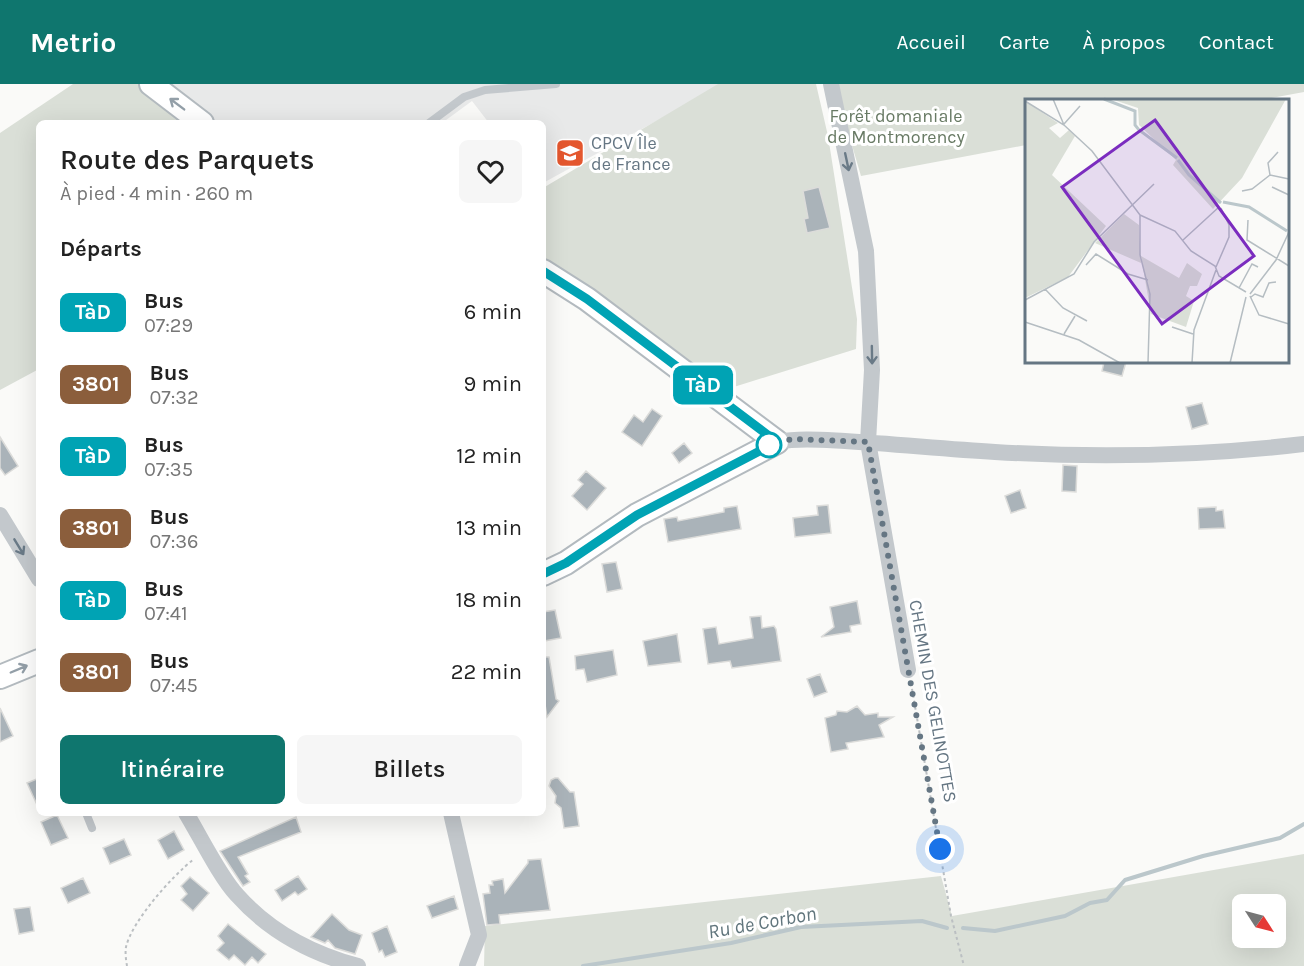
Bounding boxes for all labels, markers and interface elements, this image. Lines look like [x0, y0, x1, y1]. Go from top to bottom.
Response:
text: Metrio [30, 26, 116, 59]
text: Accueil [897, 30, 966, 54]
text: Carte [999, 30, 1050, 54]
text: À propos [1083, 30, 1166, 54]
text: Contact [1199, 30, 1274, 54]
one-way arrow [169, 97, 185, 110]
inset map [1025, 99, 1289, 363]
park label: Forêt domaniale de Montmorency [827, 105, 966, 148]
place label: CPCV Île de France [591, 132, 670, 175]
school or university icon: CPCV Île de France [554, 137, 586, 169]
button: heart [459, 140, 522, 203]
text: Route des Parquets [60, 143, 314, 176]
one-way arrow [842, 152, 854, 171]
text: À pied · 4 min · 260 m [60, 182, 253, 205]
text: Départs [60, 236, 142, 262]
text: Bus [144, 288, 184, 314]
text: 6 min [464, 299, 522, 325]
text: TàD [75, 300, 111, 324]
text: 07:29 [144, 314, 193, 337]
one-way arrow [866, 344, 878, 364]
text: Bus [149, 360, 189, 386]
line badge: TàD [668, 366, 738, 404]
text: 9 min [464, 371, 522, 397]
text: 3801 [72, 372, 119, 396]
text: TàD [685, 373, 721, 397]
text: 07:32 [149, 386, 199, 409]
text: Bus [144, 432, 184, 458]
unlabelled marker [756, 432, 782, 458]
text: 12 min [456, 443, 522, 469]
text: TàD [75, 444, 111, 468]
text: 07:35 [144, 458, 193, 481]
text: Bus [149, 504, 189, 530]
text: 13 min [456, 515, 522, 541]
text: 3801 [72, 516, 119, 540]
text: 07:36 [149, 530, 199, 553]
one-way arrow [14, 538, 26, 555]
text: Bus [144, 576, 184, 602]
text: 18 min [456, 587, 522, 613]
text: TàD [75, 588, 111, 612]
street label: CHEMIN DES GELINOTTES [904, 598, 962, 804]
text: 07:41 [144, 602, 188, 625]
text: Bus [149, 648, 189, 674]
text: 22 min [451, 659, 522, 685]
text: 3801 [72, 660, 119, 684]
one-way arrow [10, 662, 28, 674]
text: 07:45 [149, 674, 198, 697]
button: Itinéraire [60, 735, 285, 804]
button: Billets [297, 735, 522, 804]
your location [925, 834, 955, 864]
north arrow [1232, 894, 1286, 948]
map controls [1232, 894, 1286, 948]
water label: Ru de Corbon [706, 902, 818, 943]

